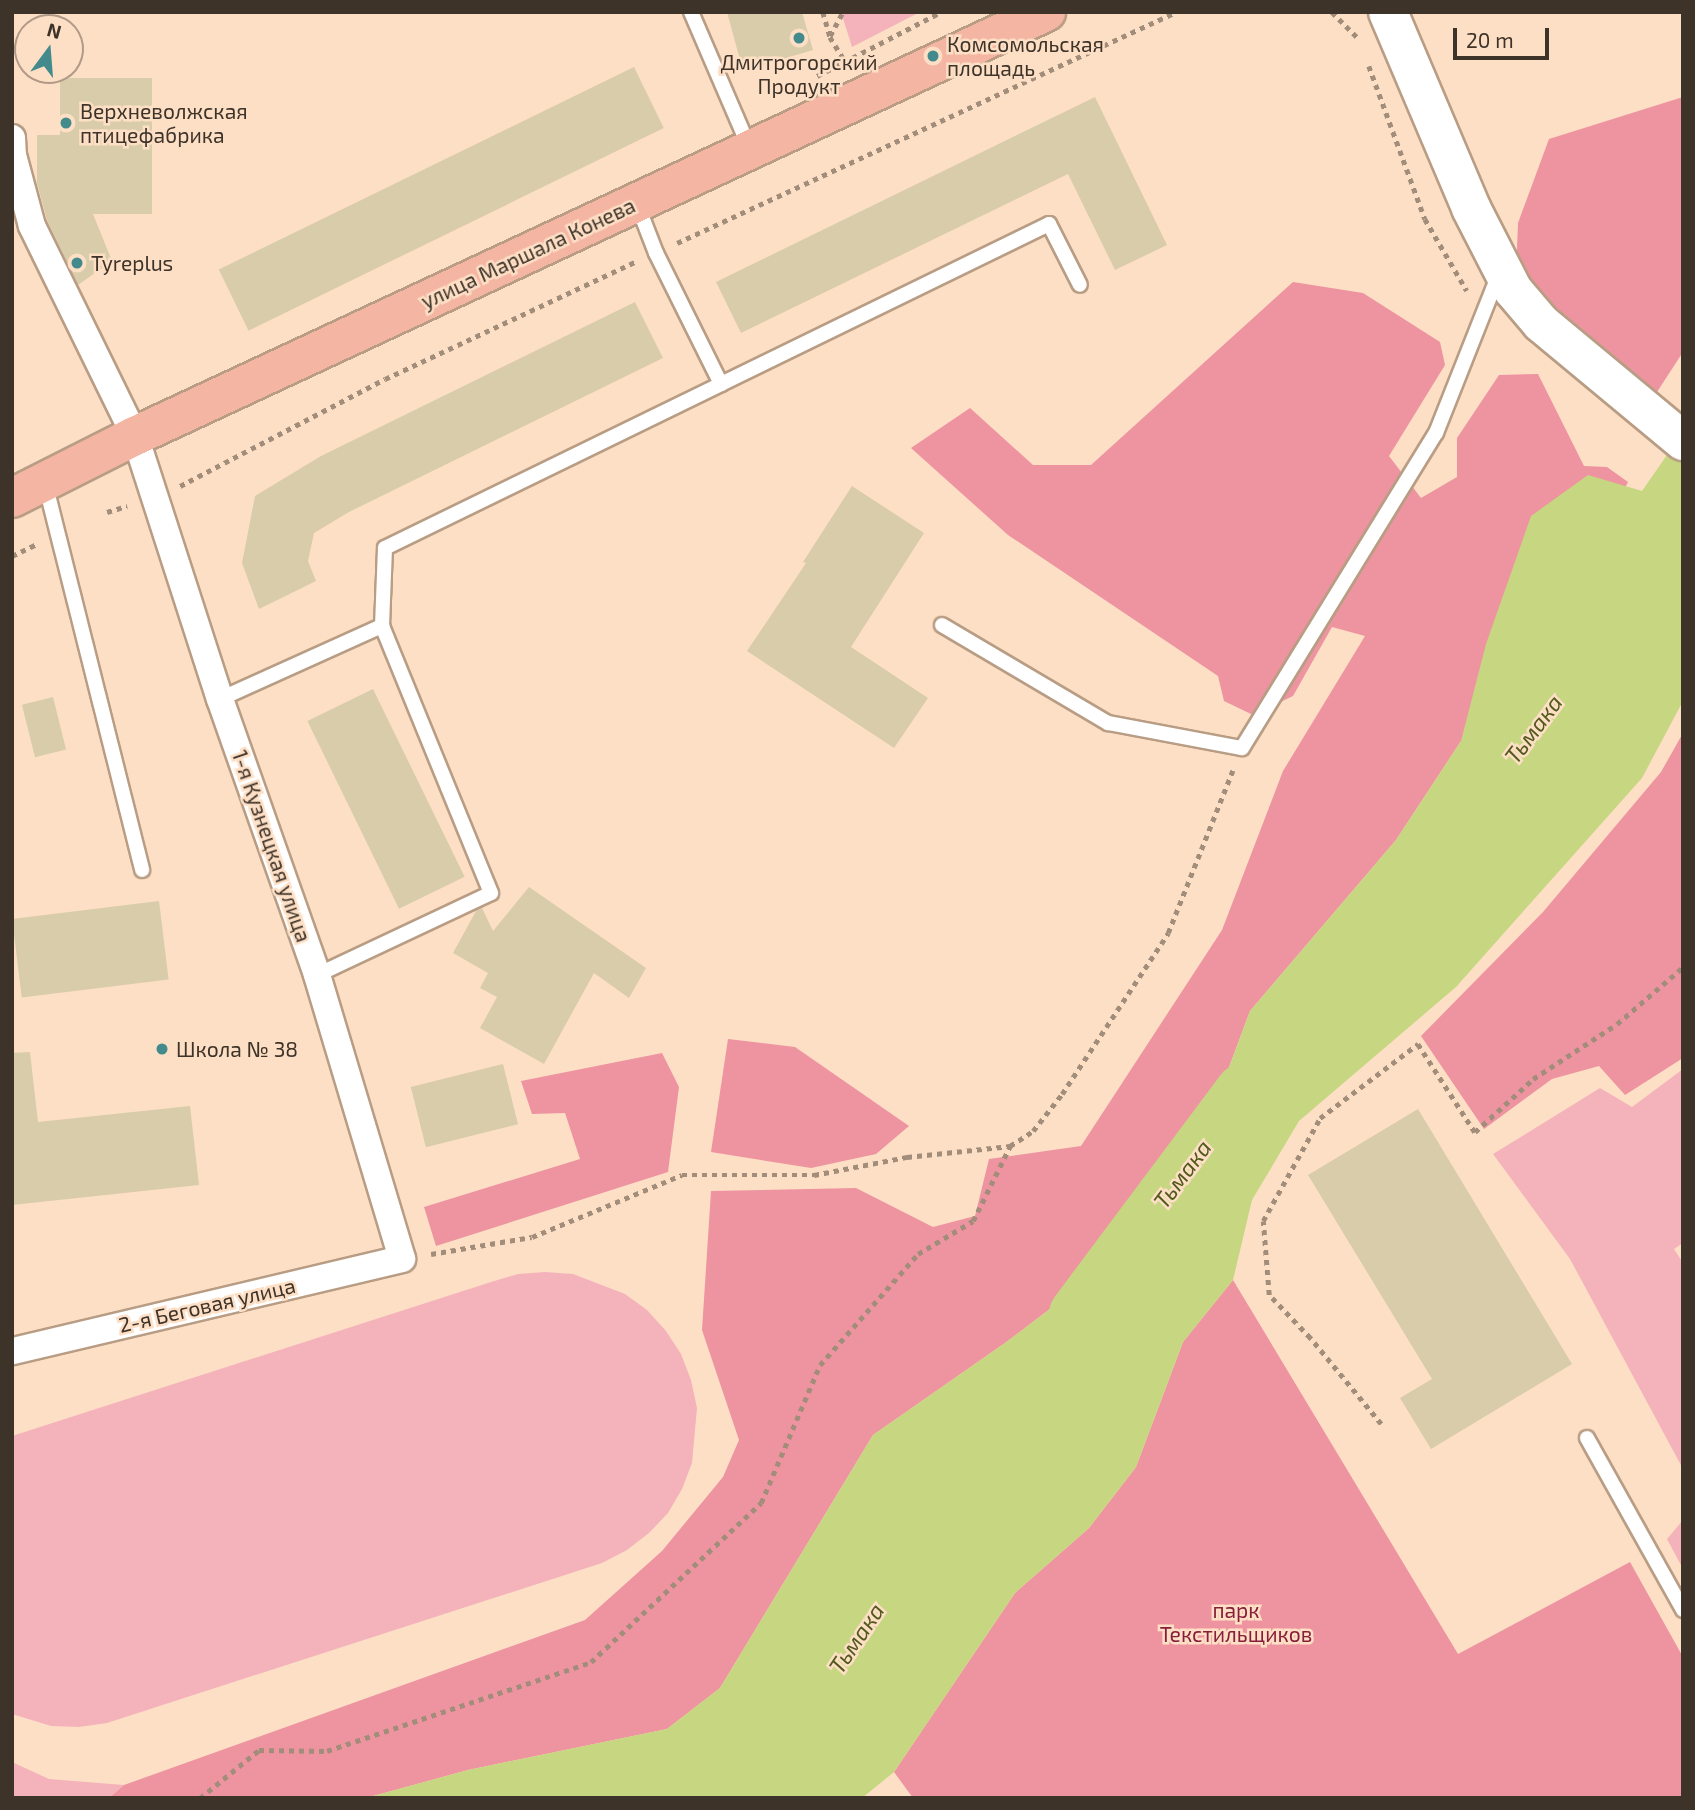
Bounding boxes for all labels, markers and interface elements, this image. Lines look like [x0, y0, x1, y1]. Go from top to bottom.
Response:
north arrow [14, 14, 84, 84]
scale bar [1457, 14, 1553, 58]
text: N [45, 17, 64, 43]
text: 20 m [1466, 27, 1514, 52]
marker: Дмитрогорский Продукт [791, 30, 807, 46]
place label: Комсомольская площадь [947, 31, 1104, 81]
marker: Комсомольская площадь [925, 48, 941, 64]
place label: Дмитрогорский Продукт [720, 49, 878, 99]
place label: Верхневолжская птицефабрика [80, 98, 248, 148]
marker: Верхневолжская птицефабрика [58, 115, 74, 131]
street label: улица Маршала Конева [417, 192, 639, 314]
place label: Tyreplus [91, 250, 173, 276]
marker: Tyreplus [69, 255, 85, 271]
water label: Тьмака [1498, 689, 1568, 769]
street label: 1-я Кузнецкая улица [227, 747, 317, 945]
place label: Школа № 38 [176, 1036, 298, 1062]
marker: Школа № 38 [154, 1041, 170, 1057]
water label: Тьмака [1147, 1134, 1217, 1214]
street label: 2-я Беговая улица [116, 1272, 298, 1338]
park label: парк Текстильщиков [1160, 1597, 1312, 1647]
water label: Тьмака [822, 1598, 890, 1678]

